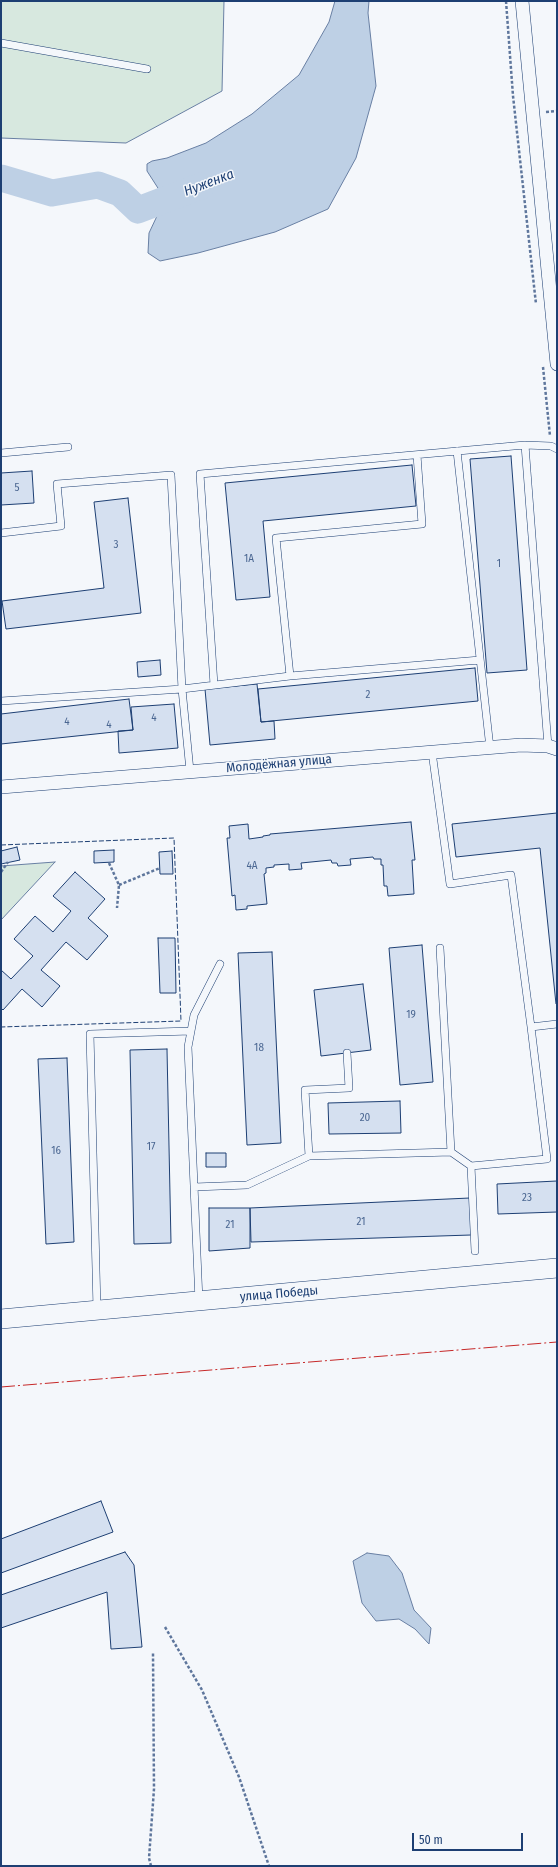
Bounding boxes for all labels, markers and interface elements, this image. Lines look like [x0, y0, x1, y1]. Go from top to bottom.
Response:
water label: Нуженка [182, 166, 236, 200]
house number: 5 [14, 481, 20, 495]
house number: 3 [114, 538, 118, 552]
house number: 1А [244, 552, 254, 566]
house number: 1 [497, 557, 501, 571]
house number: 2 [366, 688, 370, 702]
house number: 4 [151, 711, 157, 725]
house number: 4 [64, 715, 70, 729]
house number: 4 [106, 718, 112, 732]
street label: Молодёжная улица [226, 752, 332, 776]
house number: 4А [246, 859, 258, 873]
house number: 19 [406, 1008, 416, 1022]
house number: 18 [254, 1041, 264, 1055]
house number: 20 [360, 1111, 370, 1125]
house number: 17 [147, 1140, 155, 1154]
house number: 16 [51, 1144, 61, 1158]
house number: 23 [522, 1191, 532, 1205]
house number: 21 [357, 1215, 365, 1229]
house number: 21 [226, 1218, 234, 1232]
street label: улица Победы [239, 1283, 319, 1305]
scale bar [414, 1825, 525, 1851]
text: 50 m [419, 1833, 443, 1847]

